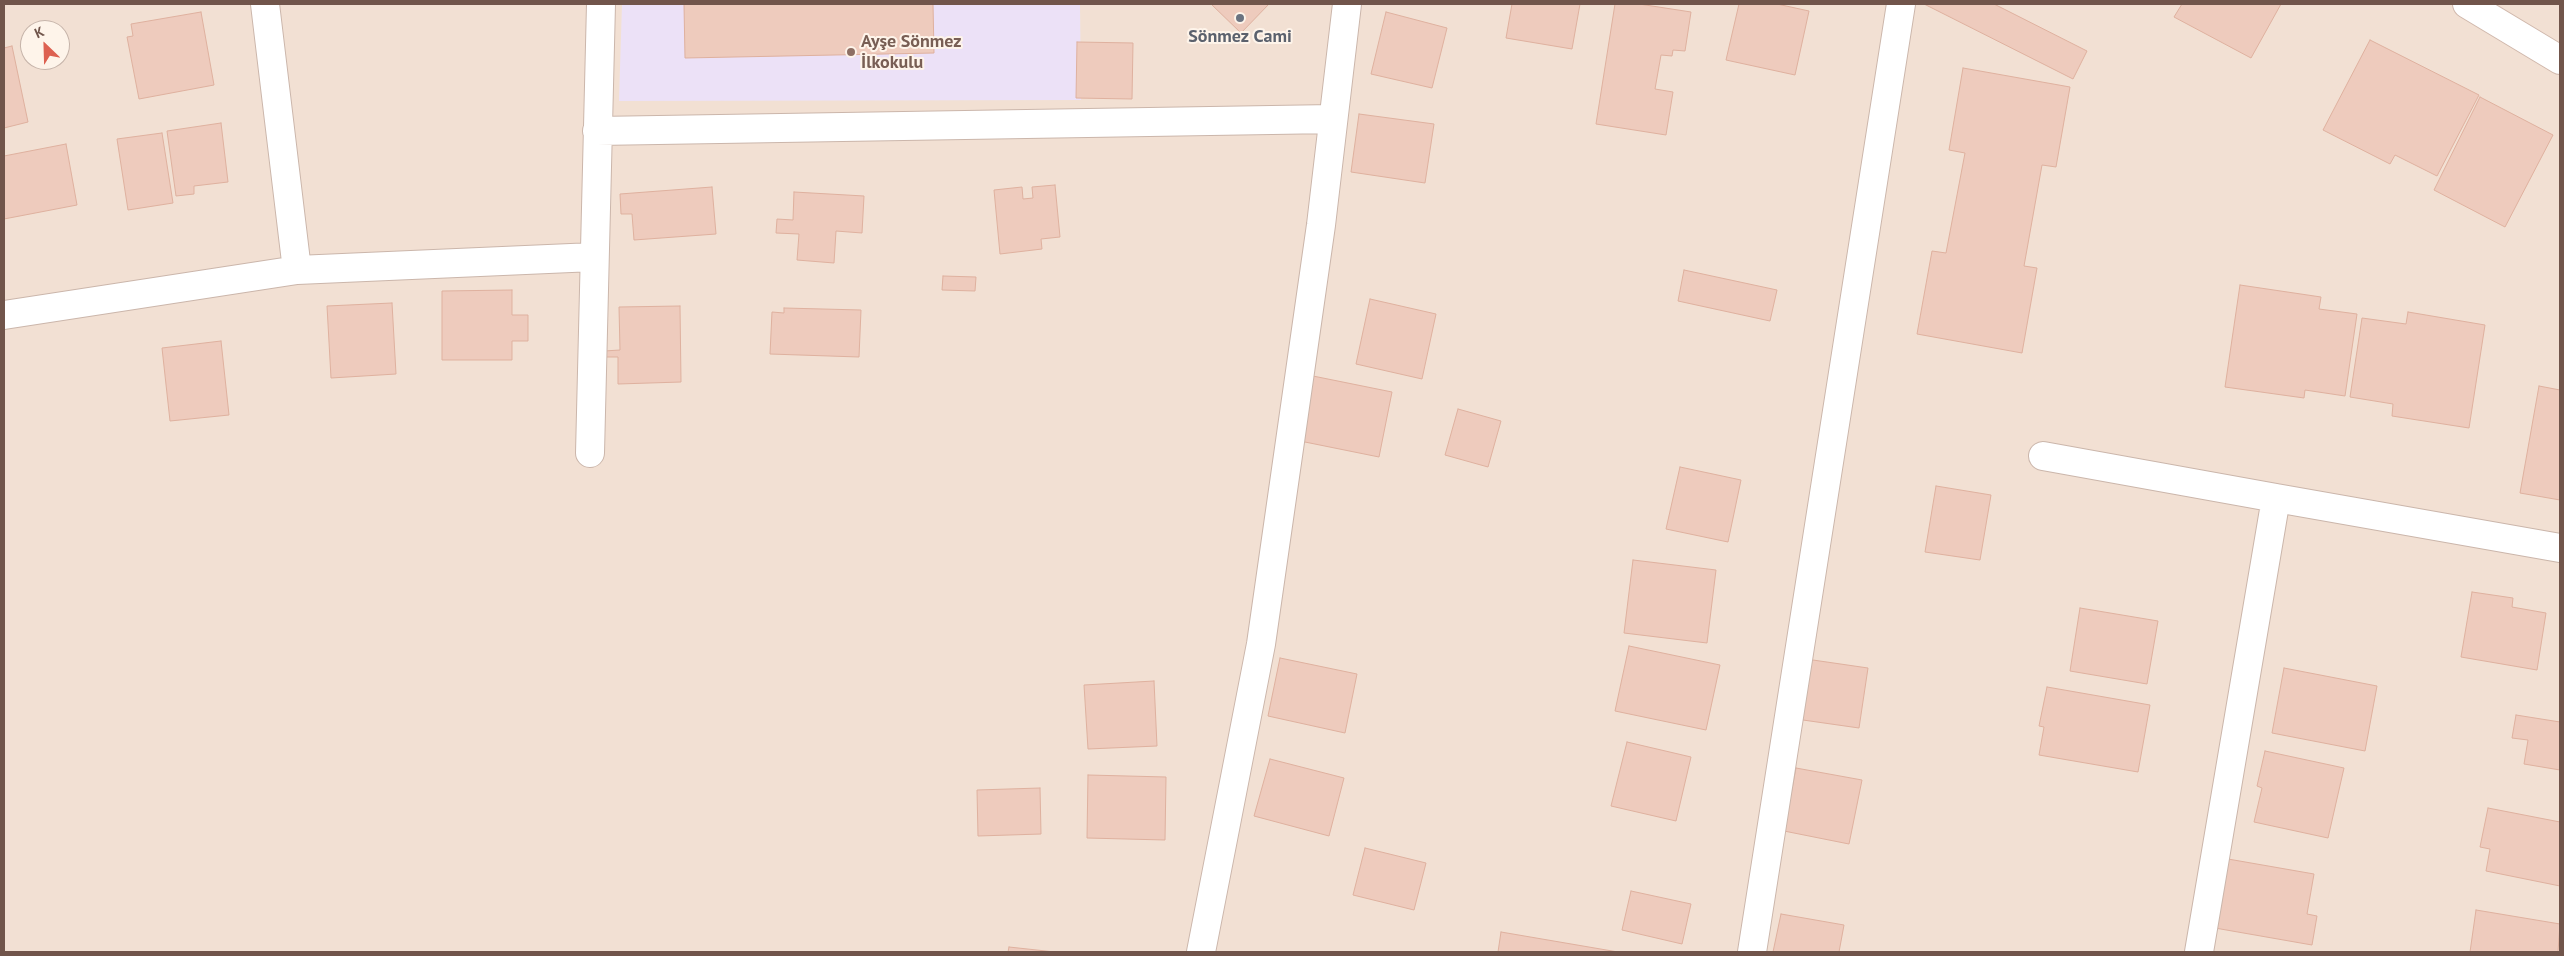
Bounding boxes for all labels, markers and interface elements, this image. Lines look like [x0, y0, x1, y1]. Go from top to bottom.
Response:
marker: Sönmez Cami [1234, 12, 1246, 24]
north arrow [20, 20, 70, 70]
text: K [32, 22, 47, 42]
place label: Sönmez Cami [1188, 26, 1292, 48]
place label: Ayşe Sönmez İlkokulu [861, 31, 962, 74]
marker: Ayşe Sönmez İlkokulu [845, 46, 857, 58]

